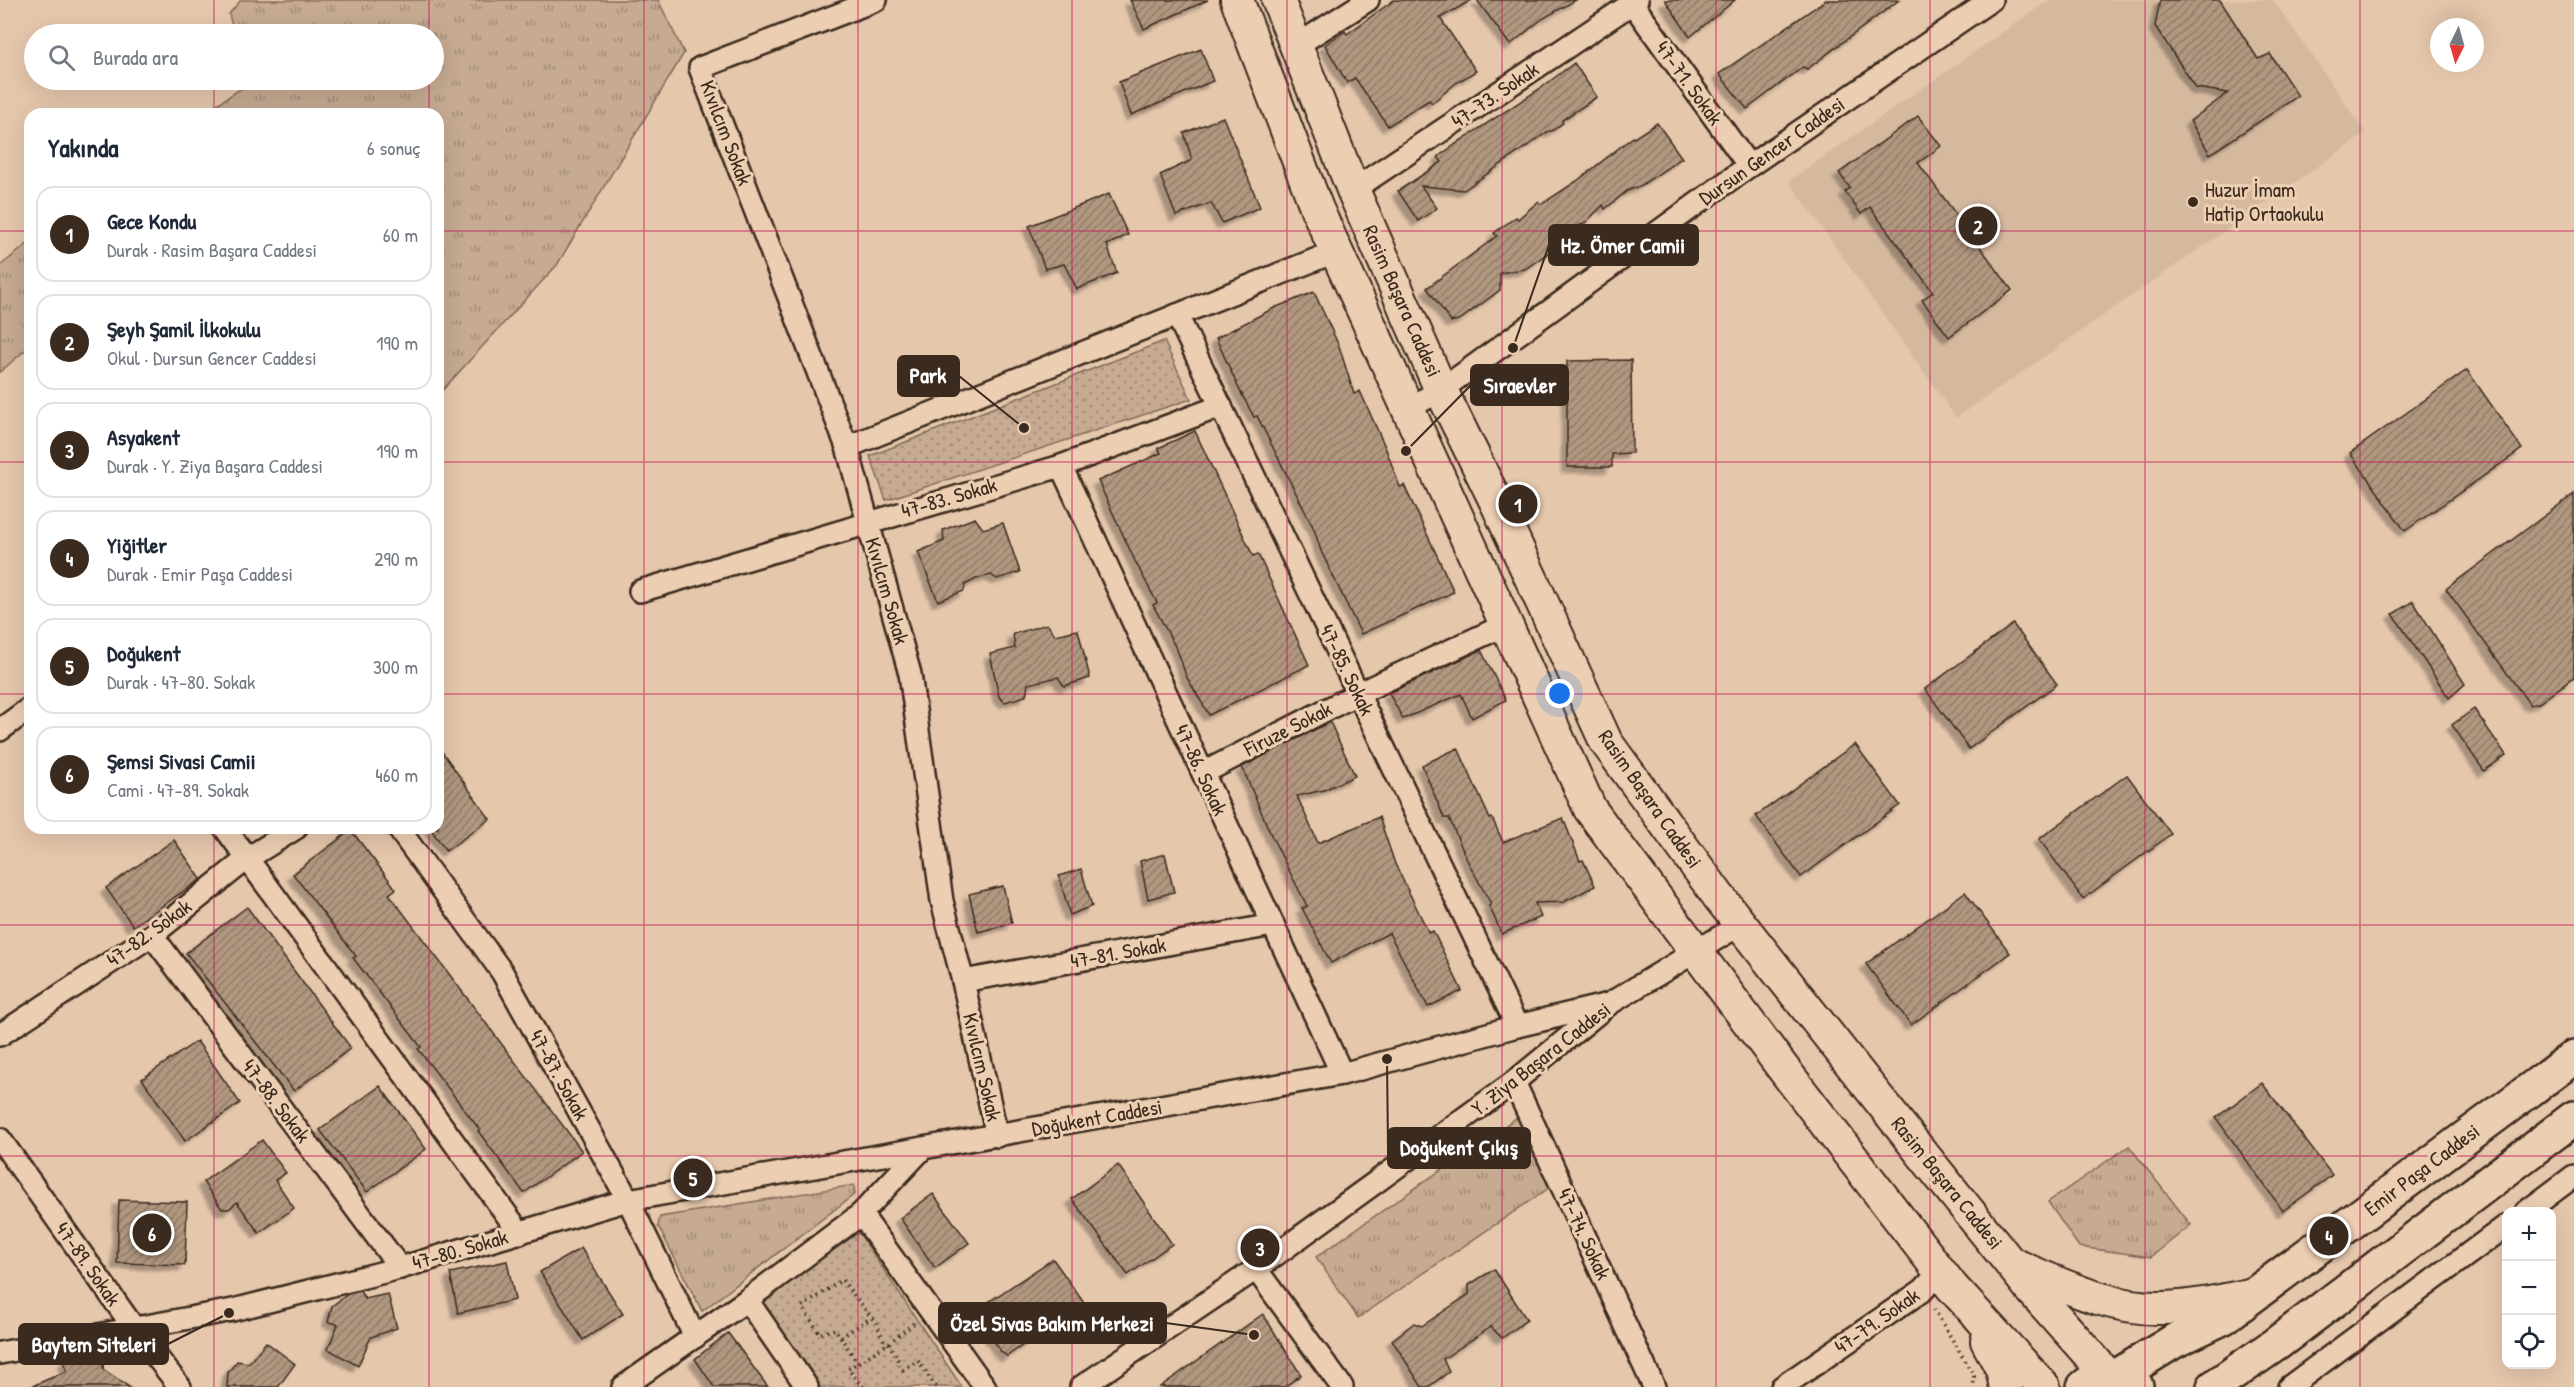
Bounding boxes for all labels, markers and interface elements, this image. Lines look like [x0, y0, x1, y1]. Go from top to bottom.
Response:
north arrow [2430, 18, 2484, 72]
search box [24, 24, 444, 90]
street label: 47-71. Sokak [1649, 35, 1730, 131]
icon: search [45, 41, 78, 74]
text: Burada ara [93, 42, 178, 72]
street label: 47-73. Sokak [1445, 55, 1544, 134]
street label: Kıvılcım Sokak [693, 76, 760, 190]
street label: Dursun Gencer Caddesi [1693, 89, 1850, 212]
text: Yakında [48, 130, 118, 165]
text: 6 sonuç [367, 134, 420, 161]
place label: Huzur İmam Hatip Ortaokulu [2205, 175, 2324, 228]
marker: Huzur İmam Hatip Ortaokulu [2186, 195, 2200, 209]
pin: 2 [1958, 204, 1998, 248]
text: Gece Kondu [107, 206, 196, 236]
street label: Rasim Başara Caddesi [1356, 220, 1449, 381]
text: 1 [66, 221, 73, 248]
text: 60 m [383, 221, 418, 248]
callout: Hz. Ömer Camii [1549, 225, 1698, 265]
text: Hz. Ömer Camii [1561, 230, 1685, 260]
text: Durak · Rasim Başara Caddesi [107, 236, 317, 263]
text: Şeyh Şamil İlkokulu [107, 314, 261, 344]
text: 2 [65, 329, 74, 356]
text: 190 m [376, 329, 418, 356]
text: Okul · Dursun Gencer Caddesi [107, 344, 317, 371]
callout: Park [898, 356, 959, 396]
text: Park [910, 360, 947, 390]
callout: Sıraevler [1471, 365, 1568, 405]
text: Sıraevler [1484, 370, 1557, 400]
text: Asyakent [107, 422, 180, 452]
text: 3 [65, 437, 74, 464]
text: 190 m [376, 437, 418, 464]
text: Durak · Y. Ziya Başara Caddesi [107, 452, 323, 479]
street label: 47-83. Sokak [898, 470, 1000, 525]
pin: 1 [1498, 482, 1538, 526]
text: Yiğitler [107, 530, 167, 560]
street label: Kıvılcım Sokak [858, 534, 917, 648]
text: 4 [66, 545, 73, 572]
text: 290 m [374, 545, 418, 572]
text: Durak · Emir Paşa Caddesi [107, 560, 293, 587]
street label: 47-85. Sokak [1313, 619, 1382, 720]
text: Doğukent [107, 638, 180, 668]
text: 5 [65, 653, 74, 680]
text: 300 m [373, 653, 418, 680]
text: Durak · 47-80. Sokak [107, 668, 255, 695]
your location [1545, 679, 1574, 708]
street label: Firuze Sokak [1238, 694, 1337, 763]
street label: 47-86. Sokak [1168, 720, 1235, 820]
street label: Rasim Başara Caddesi [1592, 724, 1709, 874]
text: Şemsi Sivasi Camii [107, 746, 256, 776]
text: 6 [66, 761, 73, 788]
text: 460 m [375, 761, 418, 788]
text: Cami · 47-89. Sokak [107, 776, 249, 803]
street label: 47-82. Sokak [100, 892, 197, 973]
street label: 47-81. Sokak [1068, 930, 1168, 975]
street label: Y. Ziya Başara Caddesi [1465, 995, 1616, 1122]
street label: Kıvılcım Sokak [956, 1010, 1009, 1124]
street label: 47-87. Sokak [523, 1024, 596, 1125]
street label: 47-88. Sokak [235, 1053, 318, 1149]
street label: Doğukent Caddesi [1029, 1092, 1164, 1143]
street label: Rasim Başara Caddesi [1885, 1110, 2010, 1255]
street label: Emir Paşa Caddesi [2358, 1117, 2486, 1223]
callout: Doğukent Çıkış [1388, 1128, 1530, 1168]
text: Doğukent Çıkış [1400, 1132, 1518, 1163]
pin: 5 [674, 1156, 712, 1200]
street label: 47-74. Sokak [1551, 1183, 1618, 1285]
map controls [2502, 1207, 2556, 1369]
button: + [2502, 1207, 2556, 1261]
pin: 6 [132, 1210, 172, 1256]
pin: 4 [2310, 1214, 2348, 1258]
street label: 47-89. Sokak [49, 1216, 128, 1312]
street label: 47-80. Sokak [409, 1222, 511, 1277]
pin: 3 [1240, 1226, 1280, 1270]
button: − [2502, 1261, 2556, 1315]
street label: 47-79. Sokak [1828, 1280, 1925, 1361]
callout: Özel Sivas Bakım Merkezi [939, 1303, 1166, 1343]
text: Özel Sivas Bakım Merkezi [950, 1308, 1154, 1338]
button: locate [2502, 1315, 2556, 1369]
callout: Baytem Siteleri [19, 1324, 168, 1364]
text: Baytem Siteleri [32, 1329, 156, 1360]

